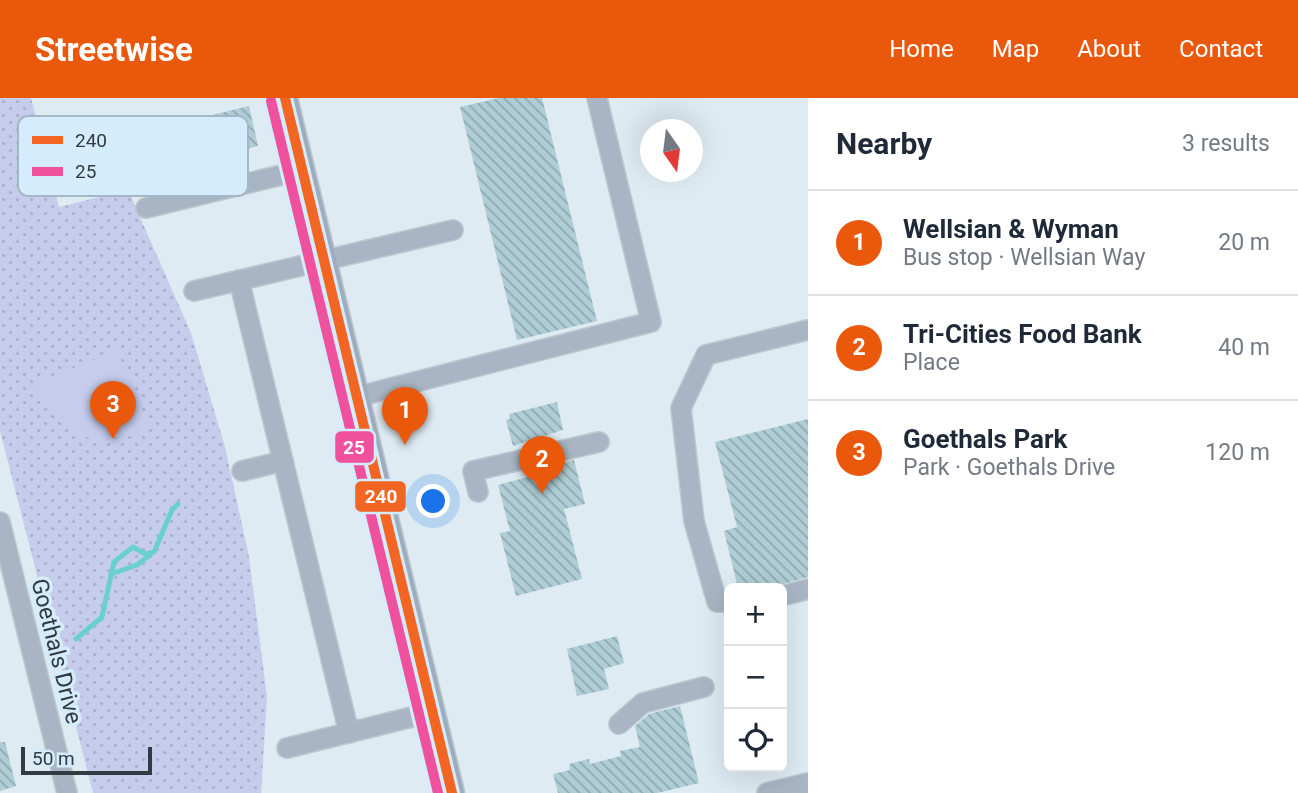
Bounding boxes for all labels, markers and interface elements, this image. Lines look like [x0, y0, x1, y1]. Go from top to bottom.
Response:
text: Streetwise [35, 30, 193, 69]
text: Home [889, 35, 954, 63]
text: Map [992, 35, 1039, 63]
text: About [1077, 35, 1141, 63]
text: Contact [1179, 35, 1263, 63]
legend [18, 116, 248, 196]
north arrow [640, 119, 703, 182]
text: Nearby [836, 126, 932, 161]
text: 240 [75, 129, 107, 152]
text: 3 results [1182, 130, 1270, 157]
text: 25 [75, 160, 96, 183]
text: Wellsian & Wyman [903, 214, 1119, 244]
text: 1 [852, 229, 866, 256]
text: 20 m [1218, 229, 1270, 256]
text: Bus stop · Wellsian Way [903, 244, 1145, 271]
text: Tri-Cities Food Bank [903, 319, 1142, 349]
text: 2 [852, 334, 866, 361]
text: 40 m [1218, 334, 1270, 361]
text: Place [903, 349, 960, 376]
pin: 3 [90, 381, 136, 439]
pin: 1 [382, 387, 428, 445]
text: Goethals Park [903, 424, 1067, 454]
line badge: 25 [334, 430, 375, 464]
text: 25 [343, 436, 365, 459]
pin: 2 [519, 436, 565, 494]
text: 3 [852, 439, 866, 466]
text: 120 m [1205, 439, 1270, 466]
text: Park · Goethals Drive [903, 454, 1115, 481]
line badge: 240 [354, 480, 407, 513]
your location [416, 484, 450, 518]
text: 240 [365, 485, 397, 508]
street label: Goethals Drive [25, 576, 88, 726]
map controls [724, 583, 787, 772]
button: + [724, 583, 787, 646]
button: − [724, 646, 787, 709]
button: locate [724, 709, 787, 772]
scale bar [21, 744, 152, 776]
text: 50 m [32, 747, 75, 770]

